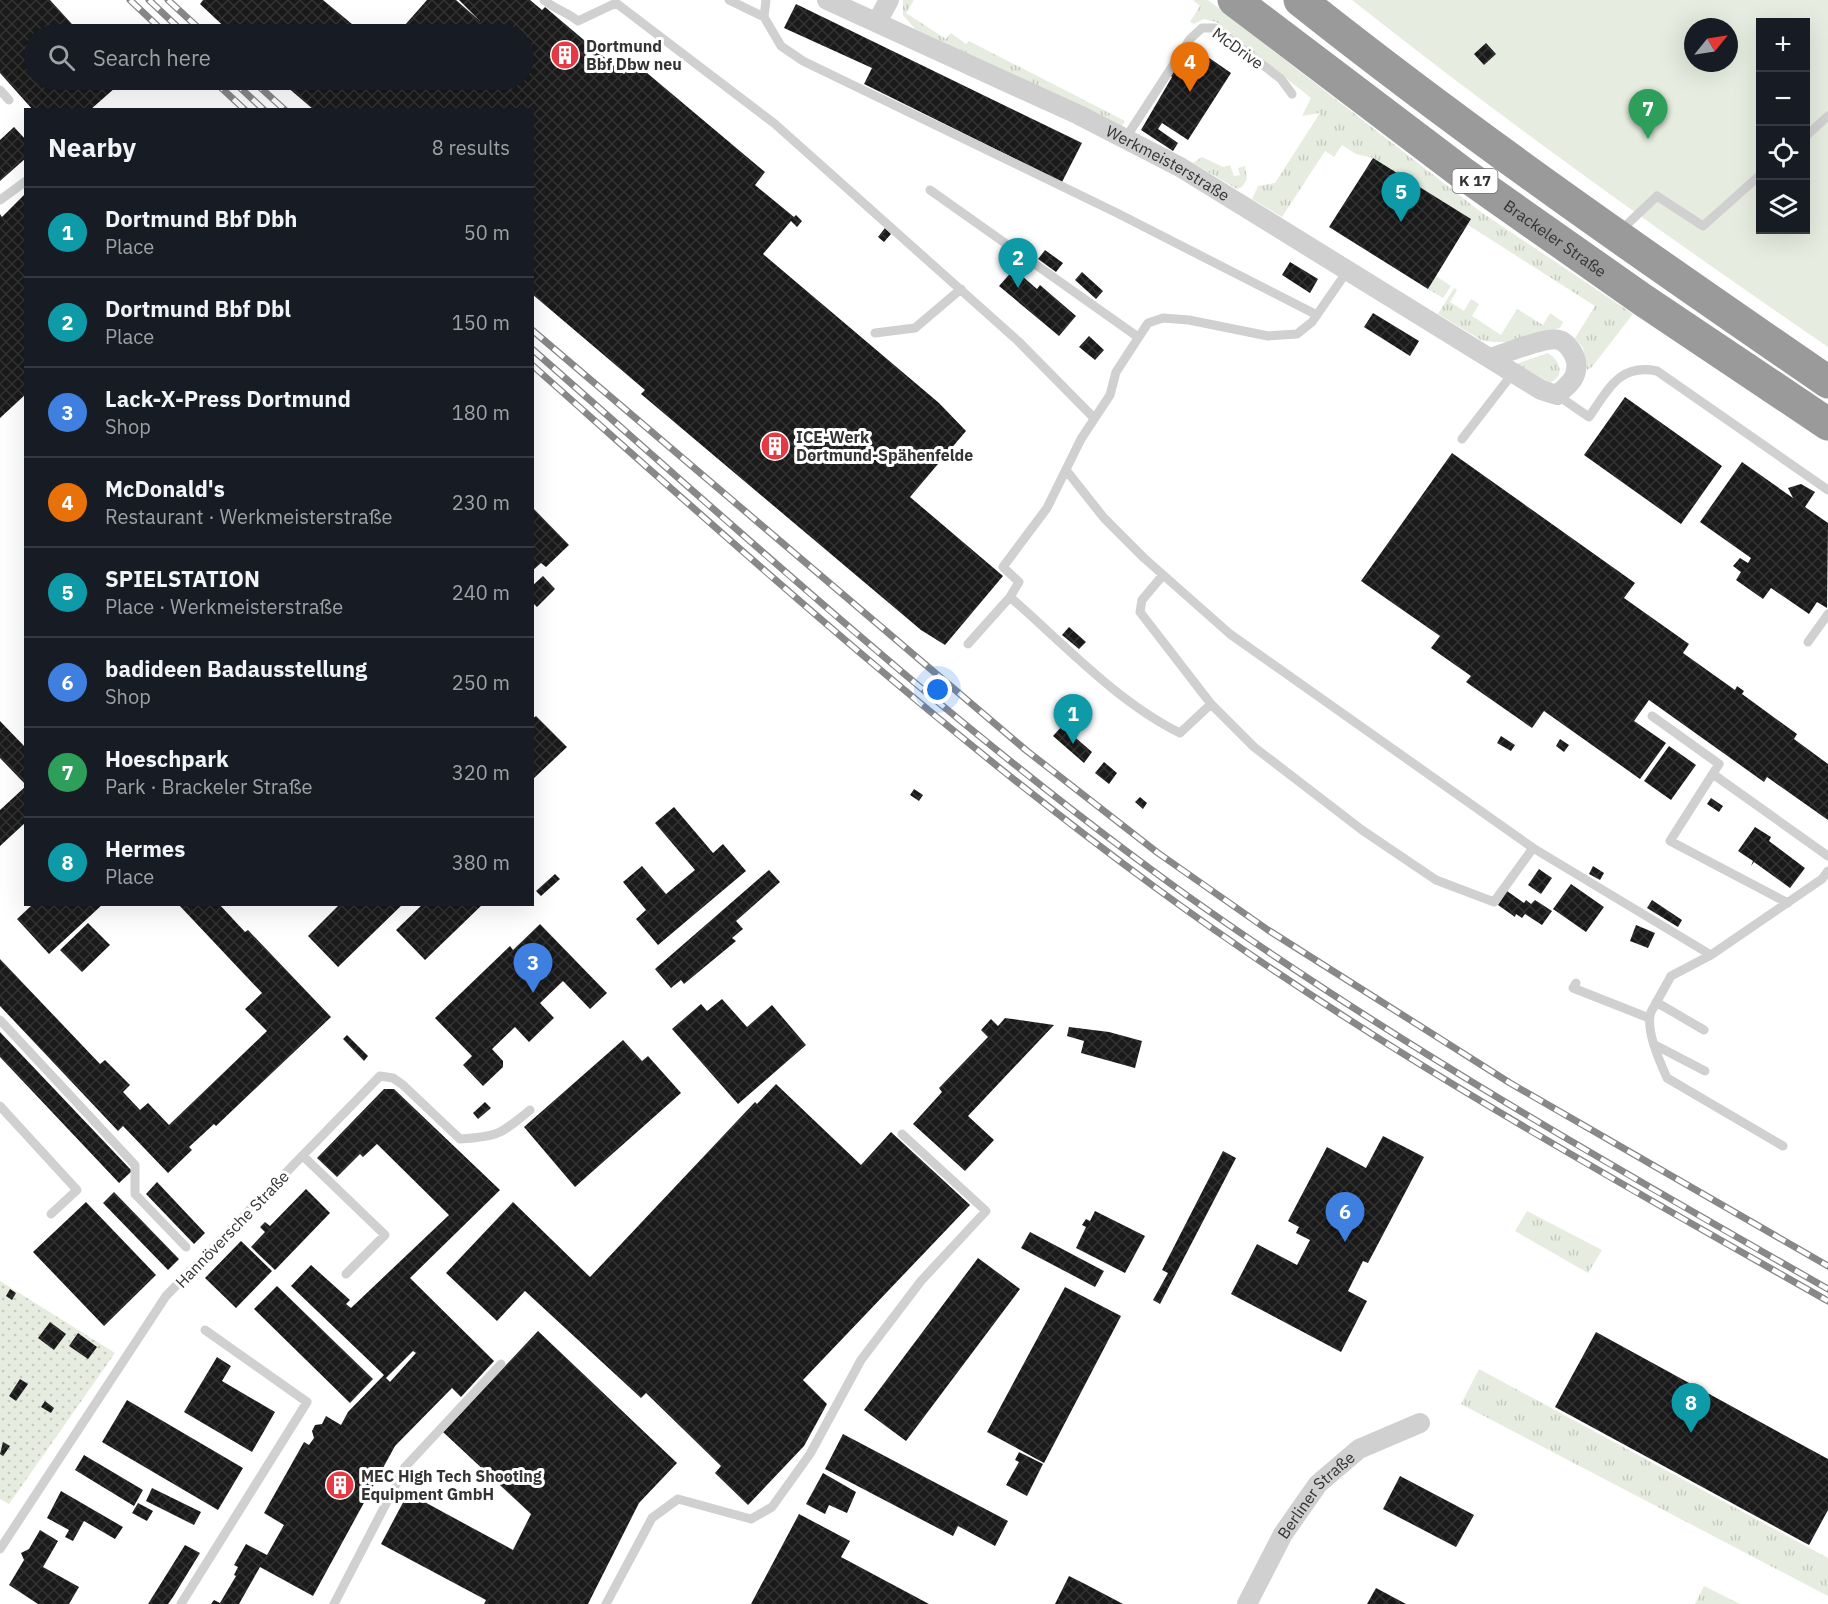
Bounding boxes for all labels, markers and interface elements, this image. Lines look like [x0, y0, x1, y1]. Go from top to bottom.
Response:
north arrow [1684, 18, 1738, 72]
map controls [1756, 18, 1810, 234]
button: + [1756, 18, 1810, 72]
street label: McDrive [1209, 23, 1268, 73]
search box [24, 24, 534, 90]
place label: Dortmund Bbf Dbw neu [586, 36, 682, 74]
building icon: Dortmund Bbf Dbw neu [549, 39, 581, 71]
icon: search [45, 41, 78, 74]
pin: 4 [1170, 42, 1210, 92]
text: Search here [93, 43, 211, 72]
button: − [1756, 72, 1810, 126]
pin: 7 [1628, 90, 1668, 139]
street label: Werkmeisterstraße [1103, 121, 1234, 205]
button: locate [1756, 126, 1810, 180]
text: Nearby [48, 130, 136, 164]
text: 8 results [432, 134, 510, 161]
road number: K 17 [1452, 169, 1498, 193]
pin: 5 [1382, 172, 1420, 222]
button: layers [1756, 180, 1810, 234]
street label: Brackeler Straße [1500, 195, 1611, 281]
text: Dortmund Bbf Dbh [105, 204, 297, 233]
text: 1 [62, 219, 74, 246]
text: 50 m [464, 219, 510, 246]
text: Place [105, 233, 154, 260]
pin: 2 [998, 238, 1038, 288]
text: Dortmund Bbf Dbl [105, 294, 291, 323]
text: 2 [62, 309, 74, 336]
text: 150 m [452, 309, 510, 336]
text: Place [105, 323, 154, 350]
text: Lack-X-Press Dortmund [105, 384, 351, 413]
text: 3 [62, 399, 74, 426]
text: 180 m [452, 399, 510, 426]
text: Shop [105, 413, 151, 440]
place label: ICE-Werk Dortmund-Spähenfelde [796, 427, 973, 465]
building icon: ICE-Werk Dortmund-Spähenfelde [759, 430, 791, 462]
text: McDonald's [105, 474, 225, 503]
text: 4 [62, 489, 74, 516]
text: 230 m [452, 489, 510, 516]
text: Restaurant · Werkmeisterstraße [105, 503, 392, 530]
text: SPIELSTATION [105, 564, 260, 593]
text: 5 [62, 579, 74, 606]
text: 240 m [452, 579, 510, 606]
text: Place · Werkmeisterstraße [105, 593, 343, 620]
text: badideen Badausstellung [105, 654, 367, 683]
text: 6 [62, 669, 74, 696]
text: 250 m [452, 669, 510, 696]
your location [923, 675, 952, 704]
text: Shop [105, 683, 151, 710]
pin: 1 [1054, 694, 1092, 744]
text: Hoeschpark [105, 744, 229, 773]
text: 7 [62, 759, 74, 786]
text: 320 m [452, 759, 510, 786]
text: Park · Brackeler Straße [105, 773, 313, 800]
text: Hermes [105, 834, 185, 863]
text: 8 [62, 849, 74, 876]
text: 380 m [452, 849, 510, 876]
text: Place [105, 863, 154, 890]
pin: 3 [514, 944, 552, 993]
street label: Hannöversche Straße [171, 1166, 293, 1292]
pin: 6 [1326, 1192, 1364, 1242]
pin: 8 [1672, 1384, 1710, 1433]
street label: Berliner Straße [1273, 1447, 1359, 1543]
place label: MEC High Tech Shooting Equipment GmbH [361, 1466, 542, 1504]
building icon: MEC High Tech Shooting Equipment GmbH [324, 1469, 356, 1501]

